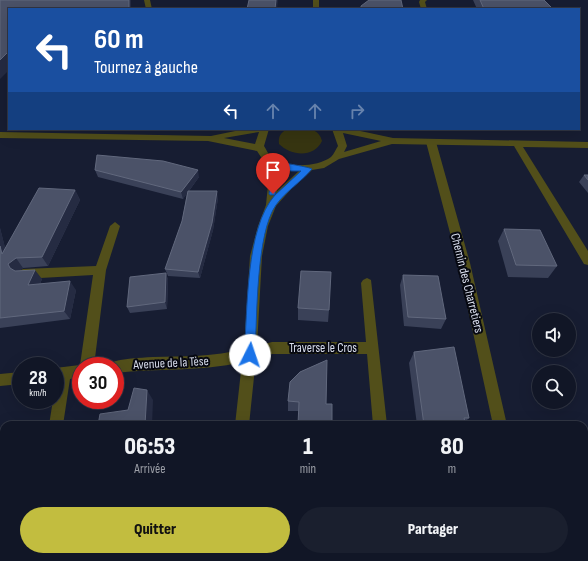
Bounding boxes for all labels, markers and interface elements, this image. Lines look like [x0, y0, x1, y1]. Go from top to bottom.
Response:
text: 60 m [94, 23, 143, 56]
icon: left [28, 24, 80, 76]
text: Tournez à gauche [94, 57, 198, 78]
icon: left [220, 100, 242, 122]
icon: ahead [262, 100, 284, 122]
icon: ahead [304, 100, 326, 122]
icon: right [346, 100, 368, 122]
pin [256, 153, 290, 194]
icon: arrive [262, 159, 284, 181]
street label: Chemin des Charretiers [447, 232, 487, 335]
map controls [532, 313, 576, 409]
button: sound [532, 313, 576, 357]
position arrow [229, 334, 271, 376]
street label: Traverse le Cros [289, 340, 357, 356]
street label: Avenue de la Tèse [132, 353, 209, 373]
speed limit sign: 30 [72, 357, 124, 409]
button: search [532, 365, 576, 409]
text: 28 [29, 366, 47, 390]
text: km/h [29, 387, 47, 399]
text: 06:53 [124, 432, 175, 461]
text: 1 [303, 432, 313, 461]
text: 80 [440, 432, 464, 461]
text: Arrivée [134, 461, 165, 477]
text: min [300, 461, 316, 477]
text: m [448, 461, 456, 477]
button: Quitter [20, 507, 290, 553]
button: Partager [298, 507, 568, 553]

